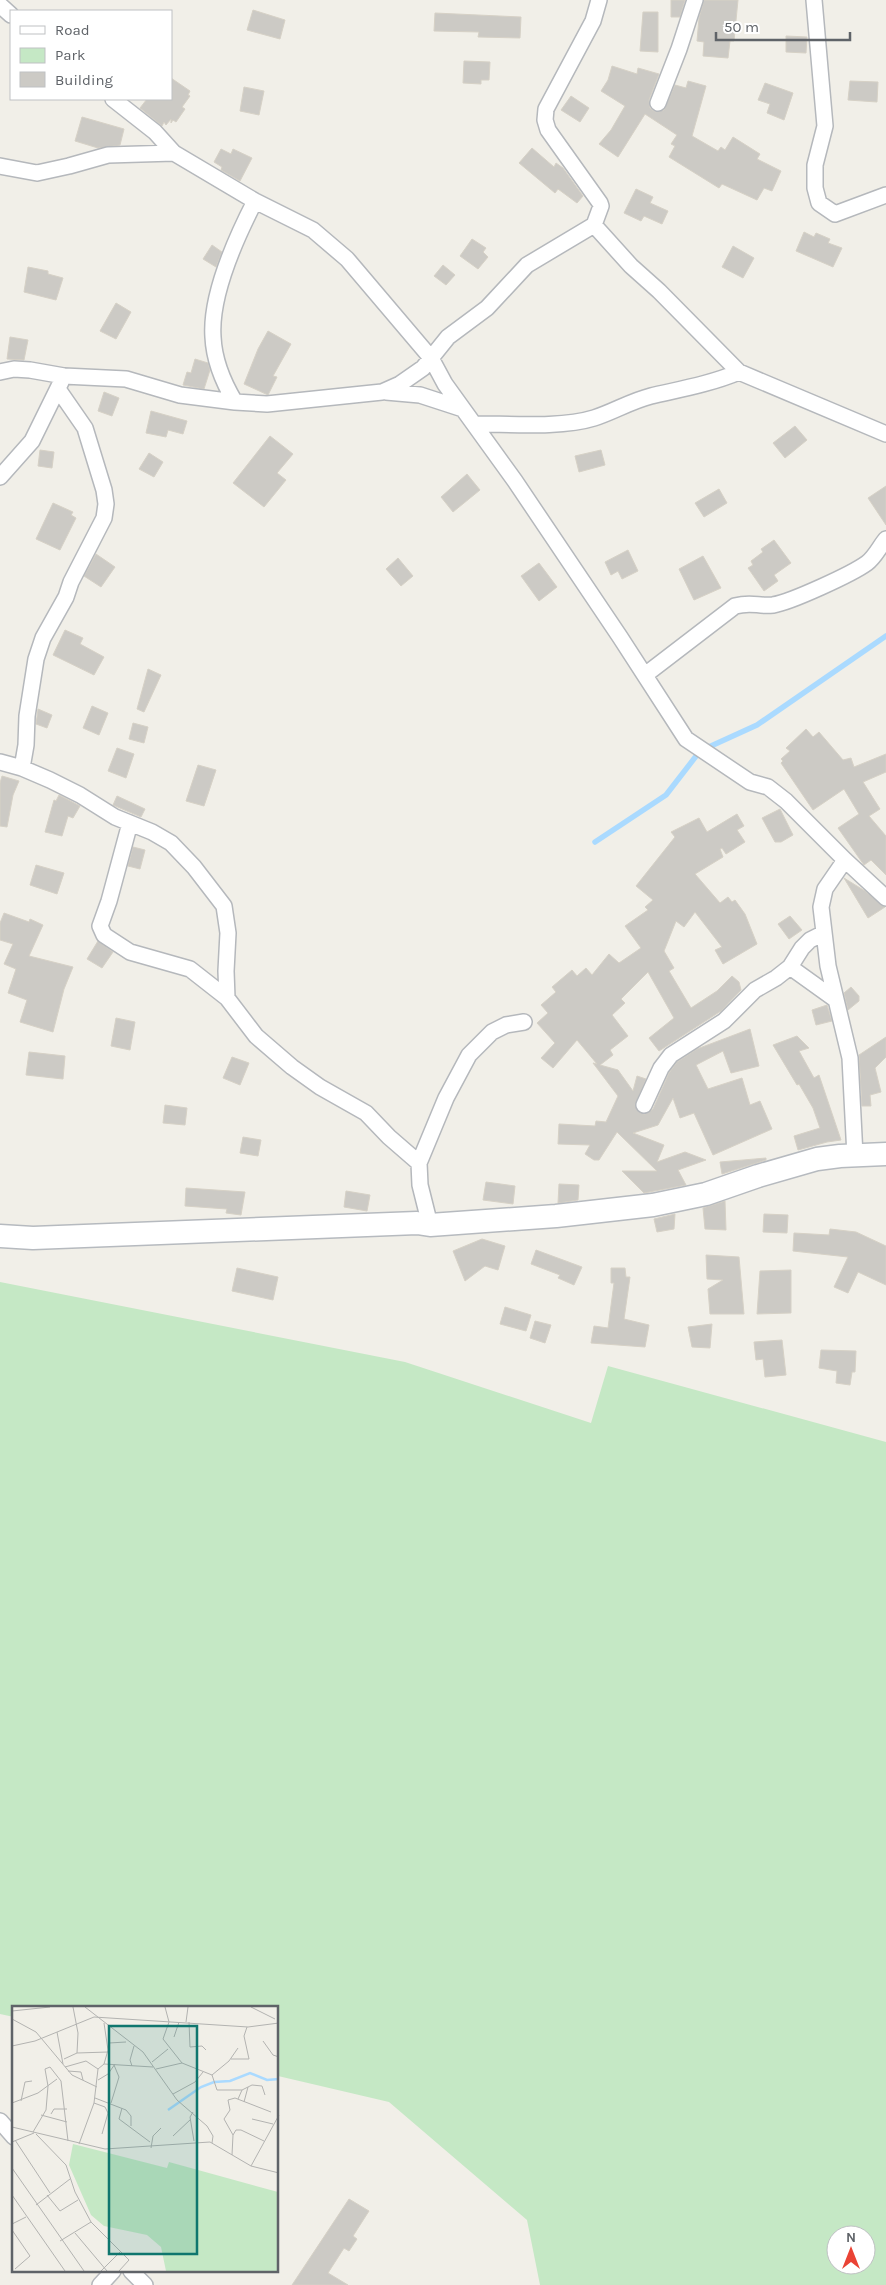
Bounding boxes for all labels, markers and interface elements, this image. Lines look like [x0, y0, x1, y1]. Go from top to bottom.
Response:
legend [10, 10, 172, 100]
scale bar [716, 10, 850, 42]
text: 50 m [724, 18, 759, 36]
text: Road [55, 21, 90, 39]
text: Park [55, 46, 85, 64]
text: Building [55, 71, 113, 89]
inset map [12, 2006, 279, 2272]
north arrow [826, 2225, 876, 2275]
text: N [846, 2229, 856, 2246]

